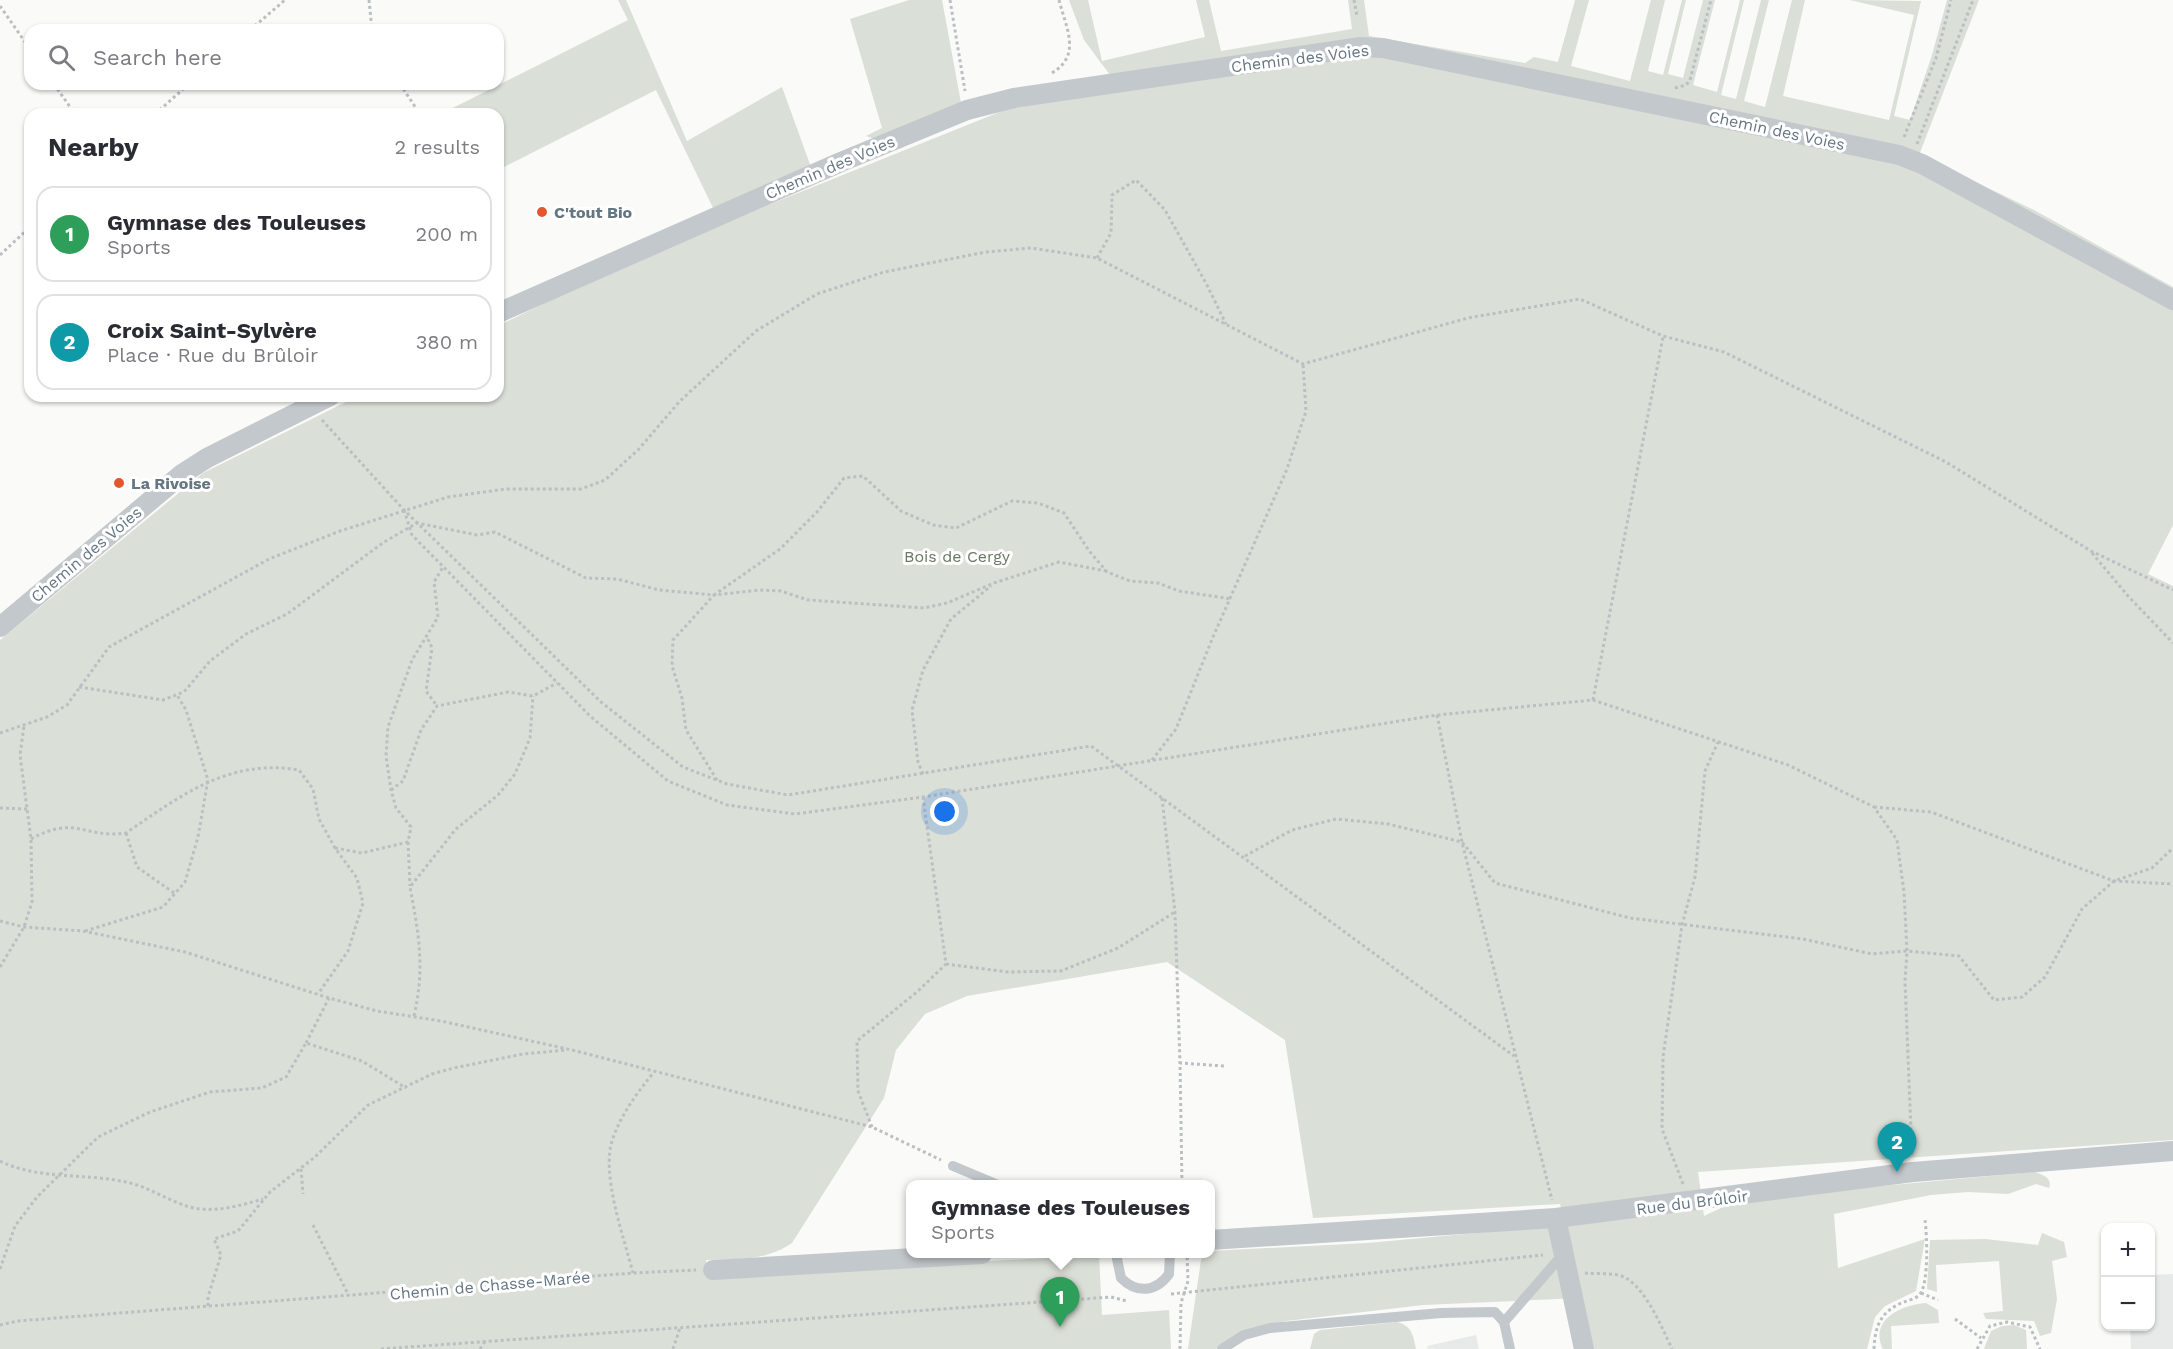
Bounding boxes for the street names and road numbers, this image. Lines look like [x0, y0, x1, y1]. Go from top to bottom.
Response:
street label: Chemin des Voies [1230, 41, 1370, 76]
street label: Chemin des Voies [1707, 107, 1847, 154]
street label: Chemin des Voies [763, 132, 898, 203]
street label: Chemin des Voies [27, 503, 146, 606]
street label: Rue du Brûloir [1635, 1186, 1750, 1219]
street label: Chemin de Chasse-Marée [389, 1267, 591, 1304]

